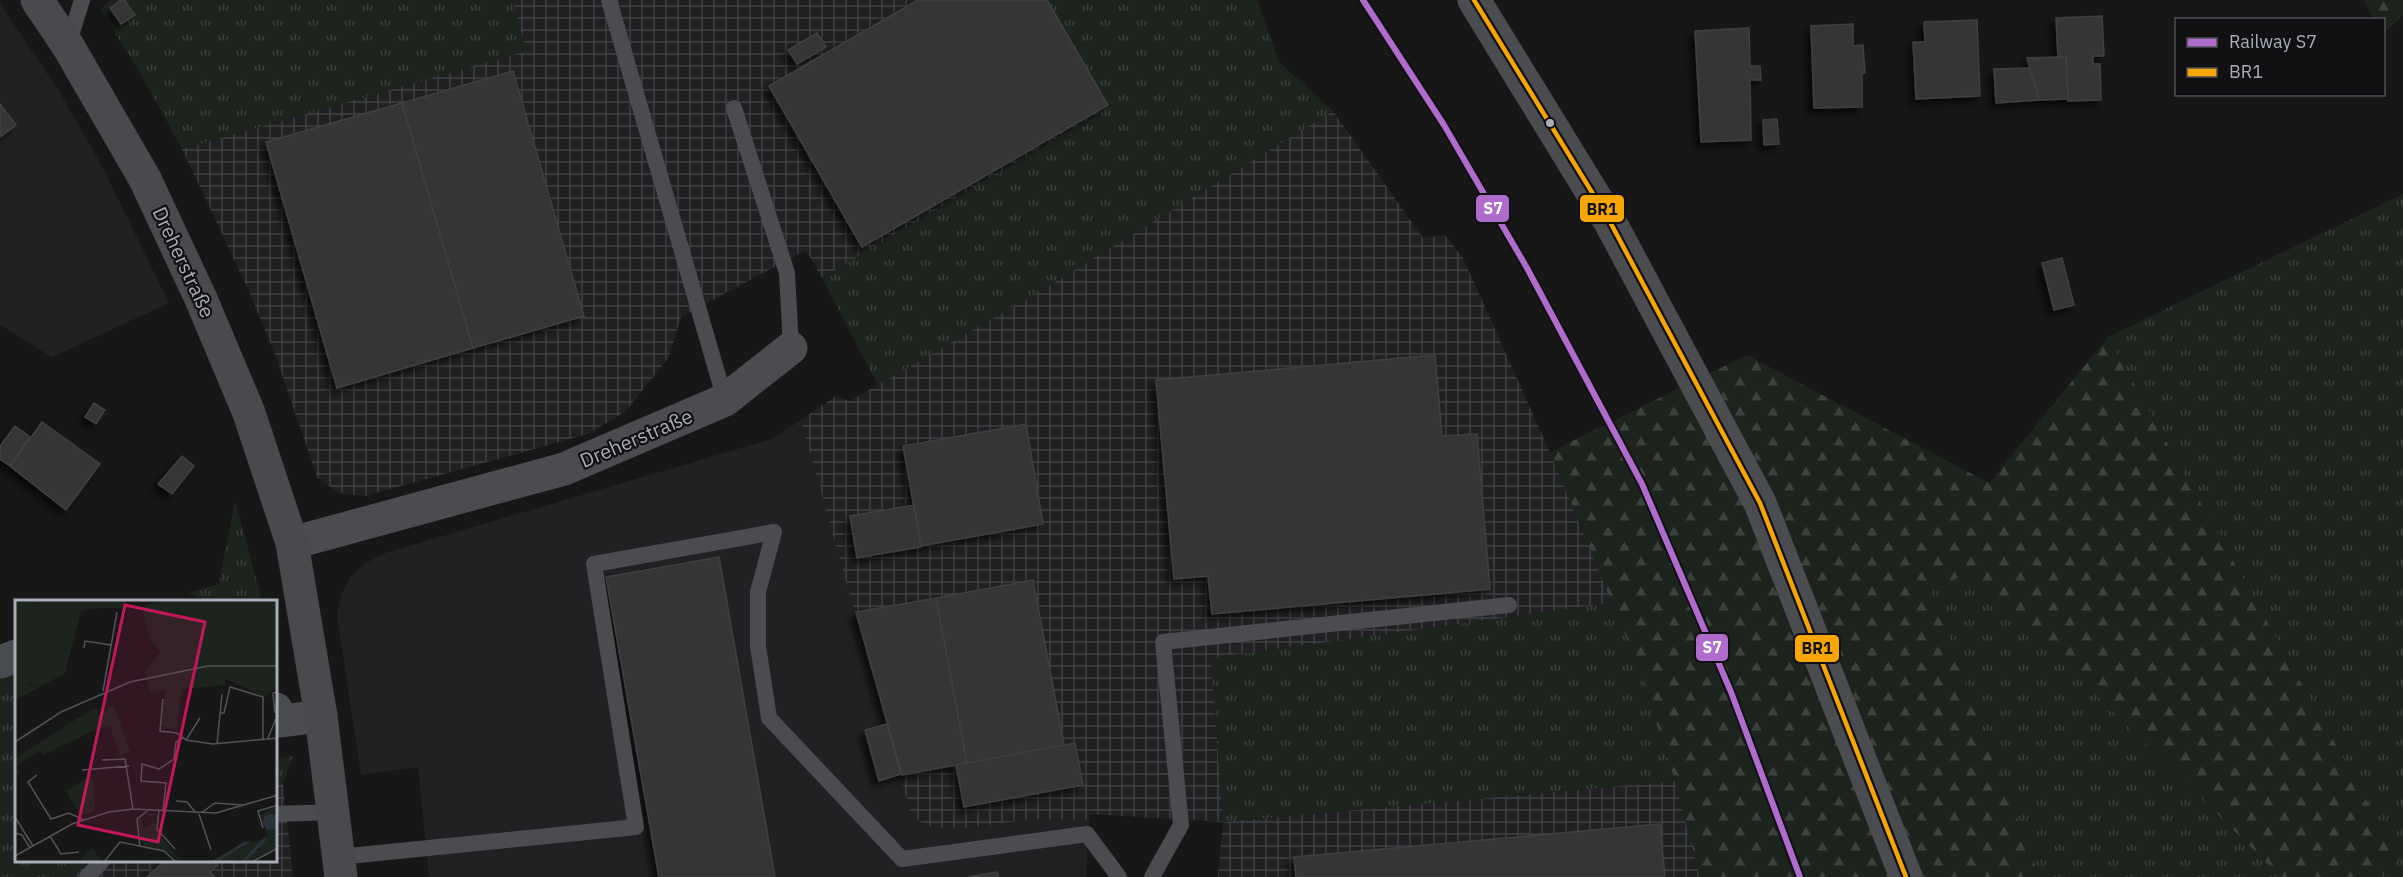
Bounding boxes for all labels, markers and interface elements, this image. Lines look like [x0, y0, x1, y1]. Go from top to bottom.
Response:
legend [2175, 18, 2385, 96]
text: Railway S7 [2229, 30, 2317, 53]
text: BR1 [2229, 60, 2263, 83]
unlabelled marker [1544, 117, 1556, 129]
line badge: S7 [1475, 194, 1510, 223]
line badge: BR1 [1579, 194, 1625, 223]
text: S7 [1483, 198, 1503, 218]
text: BR1 [1586, 199, 1618, 219]
street label: Dreherstraße [146, 202, 222, 322]
street label: Dreherstraße [576, 402, 696, 474]
inset map [15, 600, 278, 862]
line badge: S7 [1695, 633, 1729, 662]
line badge: BR1 [1794, 634, 1840, 663]
text: S7 [1702, 637, 1722, 657]
text: BR1 [1801, 638, 1833, 658]

